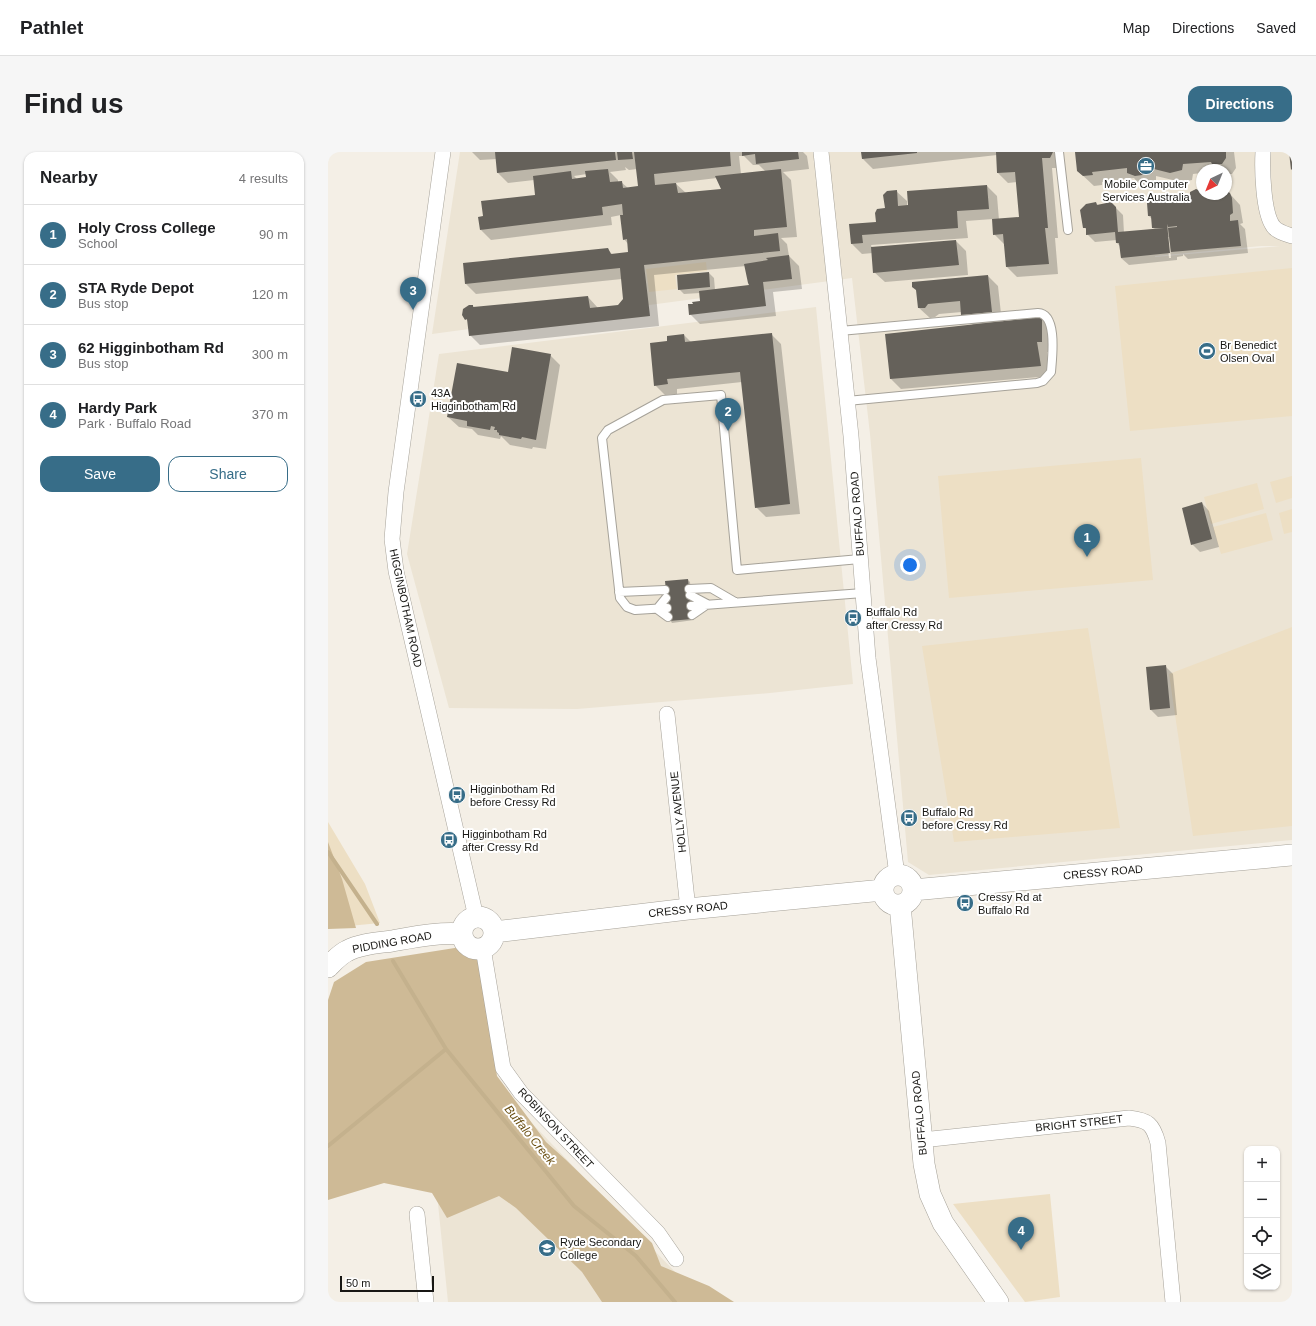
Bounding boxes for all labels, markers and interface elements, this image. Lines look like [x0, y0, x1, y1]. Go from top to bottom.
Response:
text: Pathlet [20, 17, 83, 38]
text: Map [1123, 20, 1150, 36]
text: Directions [1172, 20, 1234, 36]
text: Saved [1256, 20, 1296, 36]
button: Directions [1188, 86, 1292, 122]
text: Find us [24, 88, 124, 119]
office icon: Mobile Computer Services Australia [1136, 156, 1156, 176]
north arrow [1196, 164, 1232, 200]
text: Nearby [40, 168, 98, 187]
text: 4 results [239, 171, 288, 186]
place label: Mobile Computer Services Australia [1102, 178, 1191, 203]
text: Holy Cross College [78, 219, 216, 236]
text: 1 [49, 227, 57, 242]
text: 90 m [259, 227, 288, 242]
text: School [78, 236, 118, 251]
pin: 3 [400, 277, 426, 310]
text: STA Ryde Depot [78, 279, 194, 296]
text: 2 [49, 287, 57, 302]
text: 120 m [252, 287, 288, 302]
text: Bus stop [78, 296, 129, 311]
text: 62 Higginbotham Rd [78, 339, 224, 356]
place label: Br Benedict Olsen Oval [1220, 339, 1277, 364]
sports icon: Br Benedict Olsen Oval [1197, 341, 1217, 361]
text: 3 [49, 347, 57, 362]
text: 300 m [252, 347, 288, 362]
text: Bus stop [78, 356, 129, 371]
place label: 43A Higginbotham Rd [431, 387, 516, 412]
bus stop icon: 43A Higginbotham Rd [408, 389, 428, 409]
pin: 2 [715, 398, 741, 431]
text: Hardy Park [78, 399, 157, 416]
text: 4 [49, 407, 57, 422]
text: 370 m [252, 407, 288, 422]
text: Park · Buffalo Road [78, 416, 191, 431]
button: Save [40, 456, 160, 492]
button: Share [168, 456, 288, 492]
street label: BUFFALO ROAD [848, 471, 866, 557]
pin: 1 [1074, 524, 1100, 557]
street label: HIGGINBOTHAM ROAD [388, 548, 424, 668]
your location [900, 555, 920, 575]
place label: Buffalo Rd after Cressy Rd [866, 606, 942, 631]
bus stop icon: Buffalo Rd after Cressy Rd [843, 608, 863, 628]
street label: HOLLY AVENUE [668, 771, 688, 853]
place label: Higginbotham Rd before Cressy Rd [470, 783, 556, 808]
bus stop icon: Higginbotham Rd before Cressy Rd [447, 785, 467, 805]
place label: Buffalo Rd before Cressy Rd [922, 806, 1008, 831]
bus stop icon: Buffalo Rd before Cressy Rd [899, 808, 919, 828]
place label: Higginbotham Rd after Cressy Rd [462, 828, 547, 853]
bus stop icon: Higginbotham Rd after Cressy Rd [439, 830, 459, 850]
street label: CRESSY ROAD [1063, 863, 1143, 881]
place label: Cressy Rd at Buffalo Rd [978, 891, 1042, 916]
bus stop icon: Cressy Rd at Buffalo Rd [955, 893, 975, 913]
street label: CRESSY ROAD [648, 899, 728, 919]
street label: PIDDING ROAD [351, 929, 433, 955]
street label: BUFFALO ROAD [909, 1070, 929, 1156]
street label: ROBINSON STREET [516, 1085, 596, 1171]
water label: Buffalo Creek [502, 1102, 559, 1168]
street label: BRIGHT STREET [1035, 1112, 1124, 1134]
map controls [1244, 1146, 1280, 1290]
button: + [1244, 1146, 1280, 1182]
button: − [1244, 1182, 1280, 1218]
pin: 4 [1008, 1217, 1034, 1250]
button: locate [1244, 1218, 1280, 1254]
place label: Ryde Secondary College [560, 1236, 642, 1261]
school or university icon: Ryde Secondary College [537, 1238, 557, 1258]
button: layers [1244, 1254, 1280, 1290]
scale bar [340, 1274, 434, 1293]
text: 50 m [346, 1277, 370, 1289]

